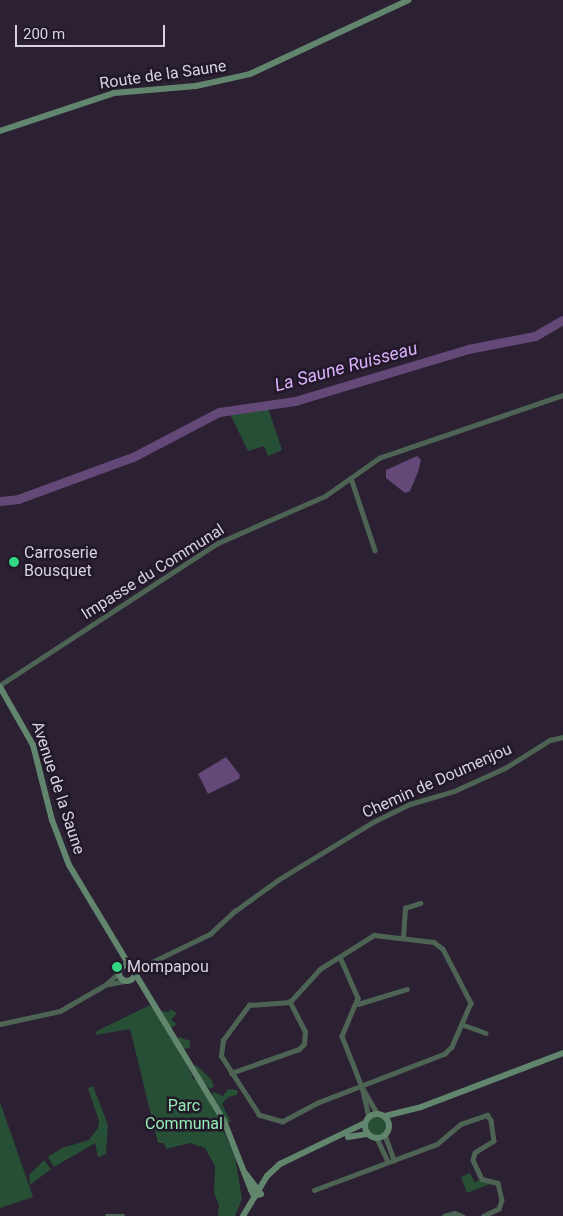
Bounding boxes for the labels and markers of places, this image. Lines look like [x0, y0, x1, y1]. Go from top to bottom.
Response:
place label: Carroserie Bousquet [24, 543, 97, 581]
marker: Carroserie Bousquet [8, 556, 20, 568]
place label: Mompapou [127, 957, 209, 977]
marker: Mompapou [111, 961, 123, 973]

